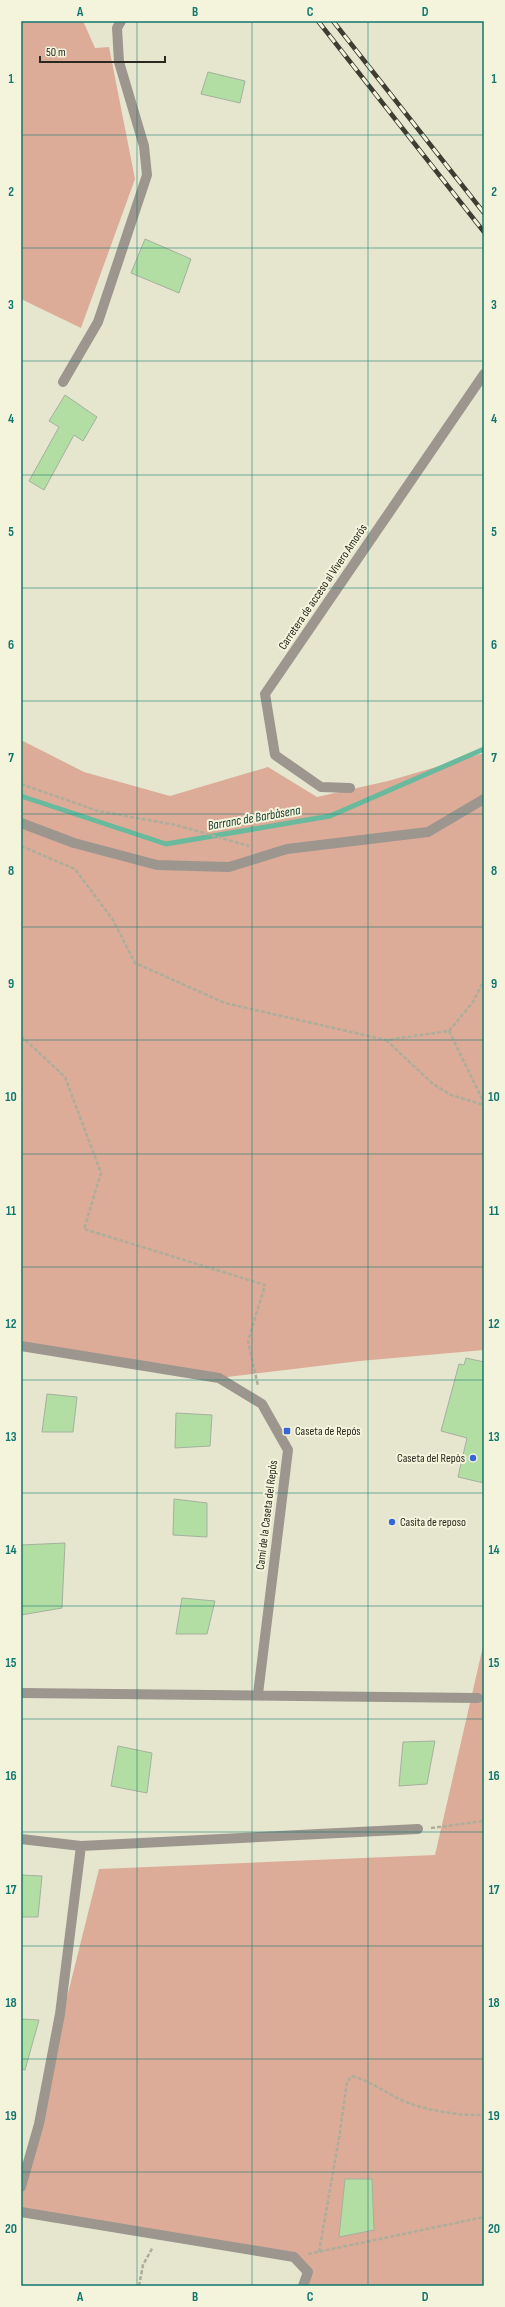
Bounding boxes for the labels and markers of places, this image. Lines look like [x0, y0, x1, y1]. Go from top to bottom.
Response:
place label: Caseta de Repós [295, 1424, 361, 1439]
marker: Caseta de Repós [282, 1426, 292, 1436]
place label: Caseta del Repòs [397, 1451, 465, 1466]
marker: Caseta del Repòs [468, 1453, 478, 1463]
place label: Casita de reposo [400, 1515, 466, 1530]
marker: Casita de reposo [387, 1517, 397, 1527]

